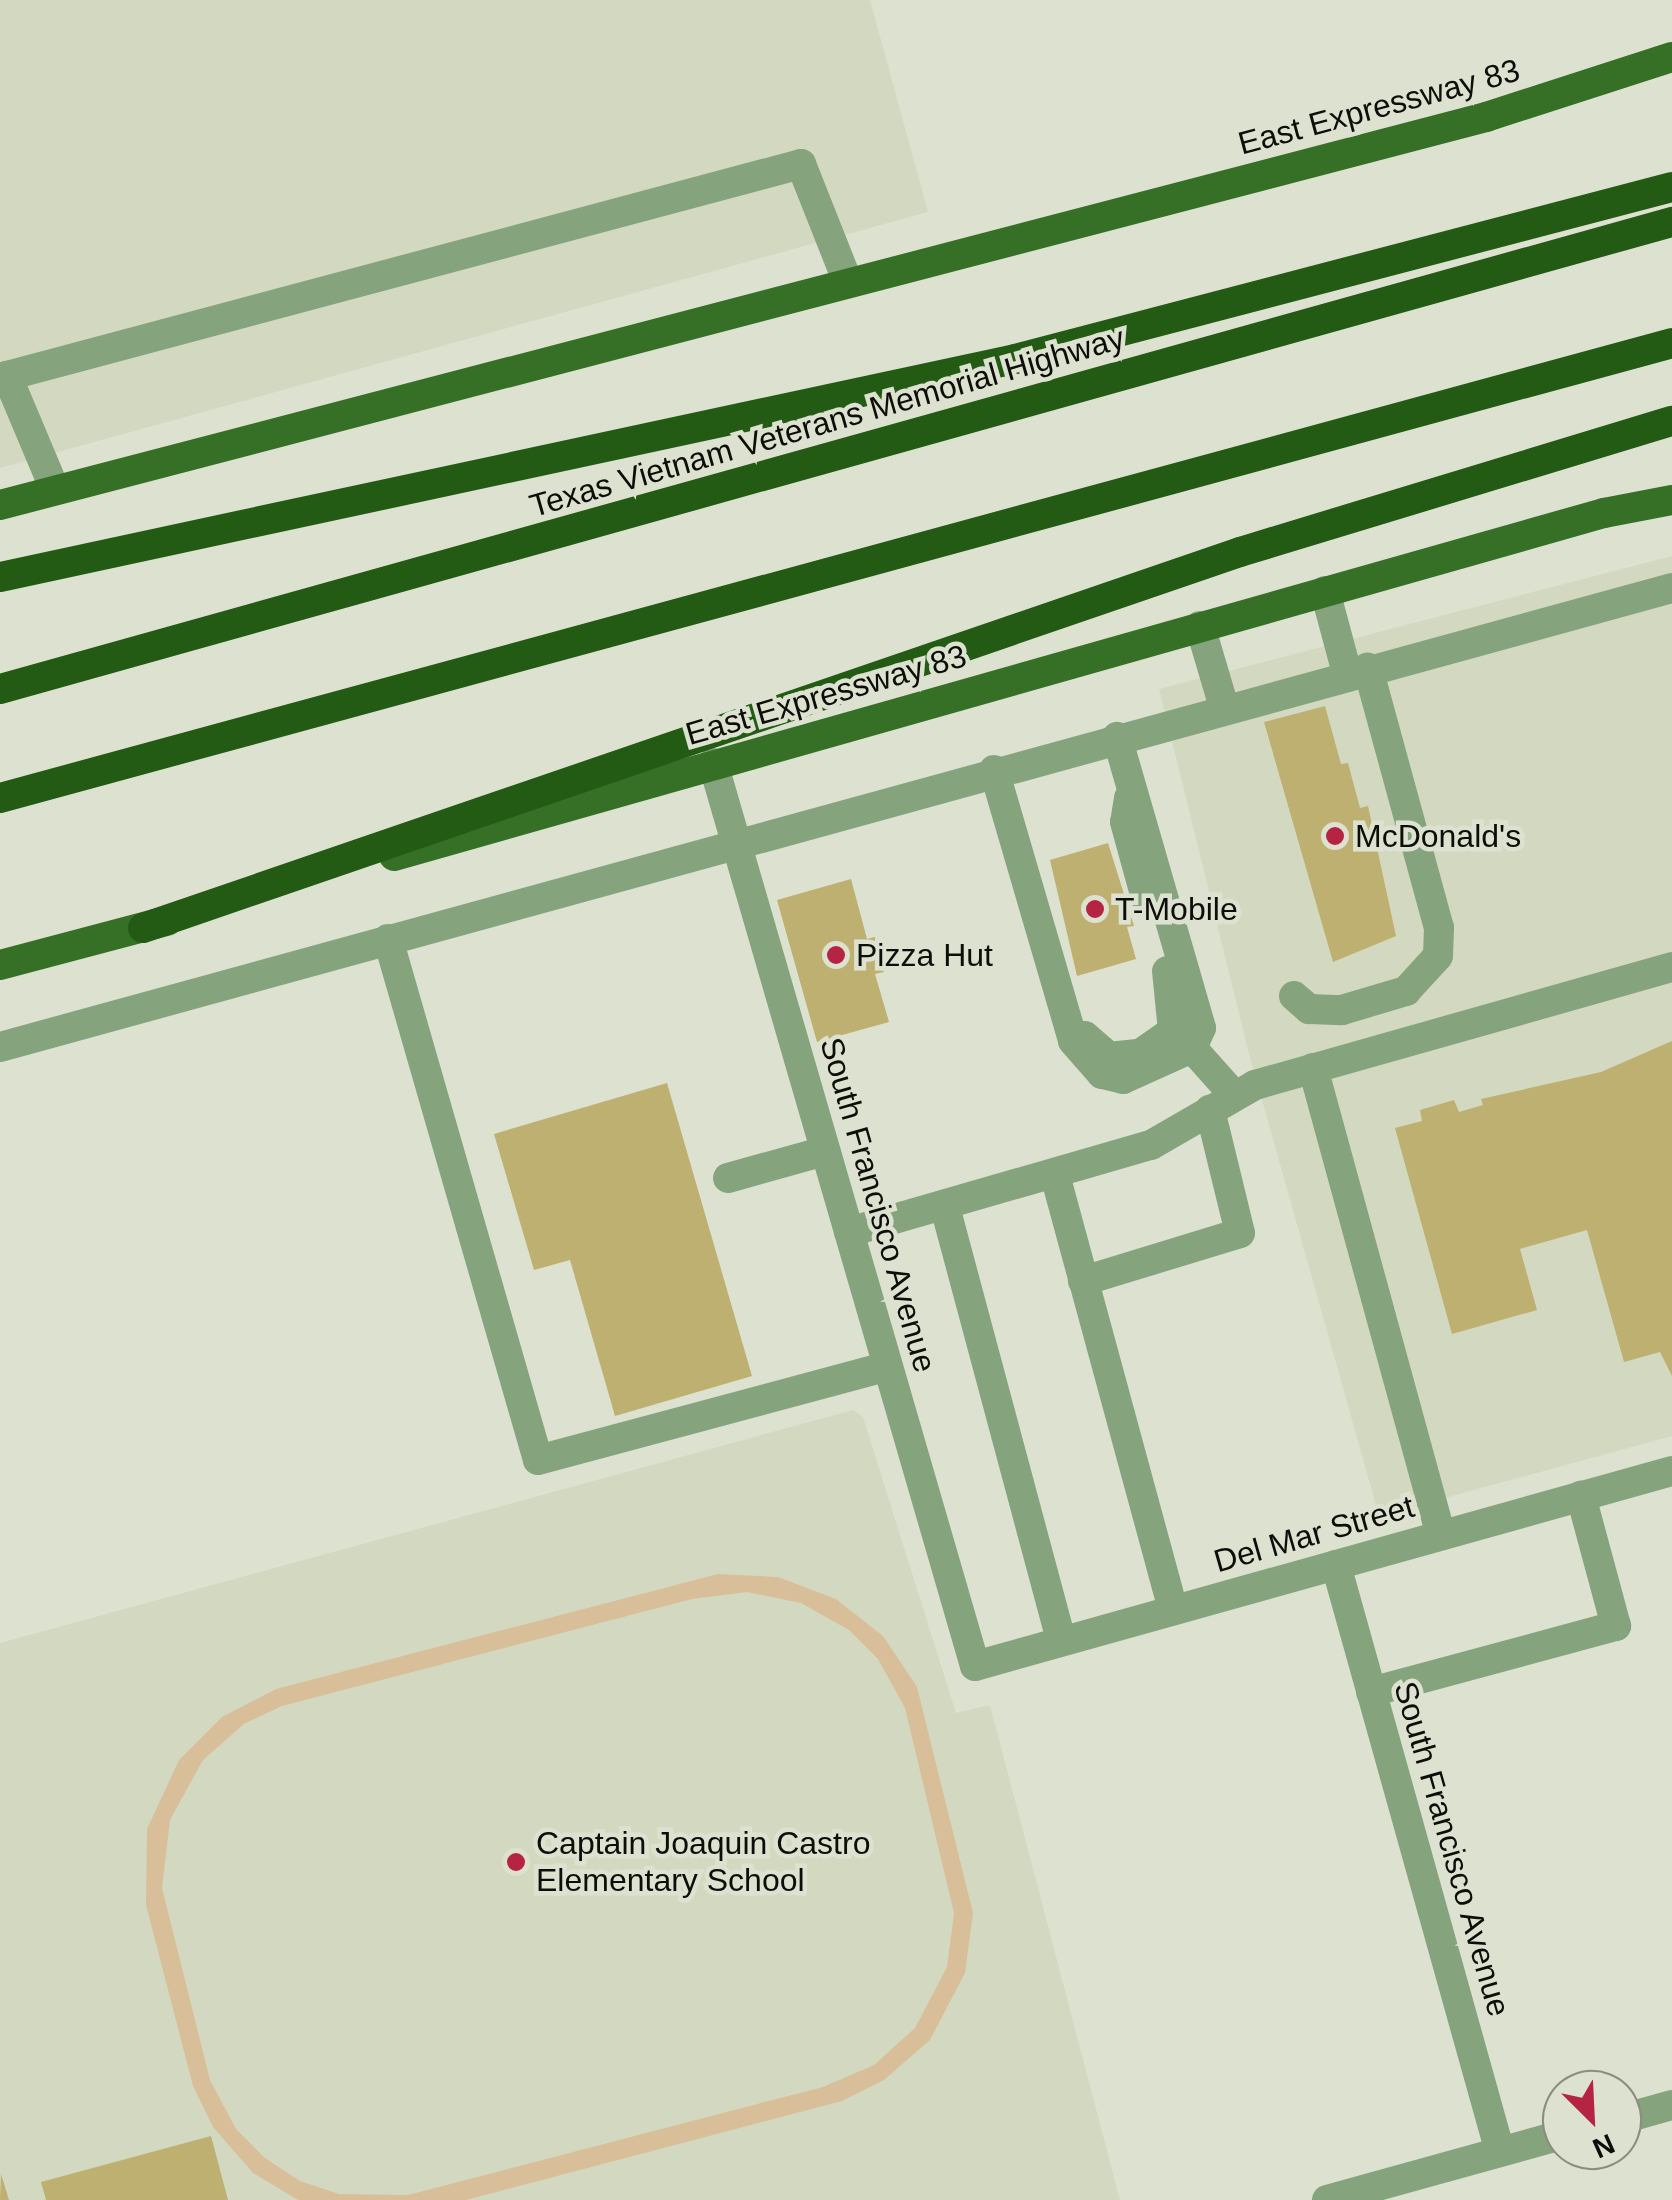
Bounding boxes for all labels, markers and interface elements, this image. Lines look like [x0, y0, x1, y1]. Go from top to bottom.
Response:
street label: East Expressway 83 [1234, 51, 1524, 163]
street label: Texas Vietnam Veterans Memorial Highway [525, 319, 1129, 525]
street label: East Expressway 83 [681, 637, 971, 753]
place label: McDonald's [1355, 817, 1521, 855]
marker: McDonald's [1324, 825, 1346, 847]
place label: T-Mobile [1115, 890, 1238, 928]
marker: T-Mobile [1084, 898, 1106, 920]
place label: Pizza Hut [856, 936, 993, 974]
marker: Pizza Hut [825, 944, 847, 966]
street label: South Francisco Avenue [812, 1032, 944, 1378]
street label: Del Mar Street [1210, 1487, 1418, 1581]
street label: South Francisco Avenue [1386, 1676, 1518, 2022]
place label: Captain Joaquin Castro Elementary School [536, 1825, 870, 1900]
marker: Captain Joaquin Castro Elementary School [505, 1851, 527, 1873]
north arrow [1542, 2070, 1642, 2170]
text: N [1588, 2128, 1619, 2164]

